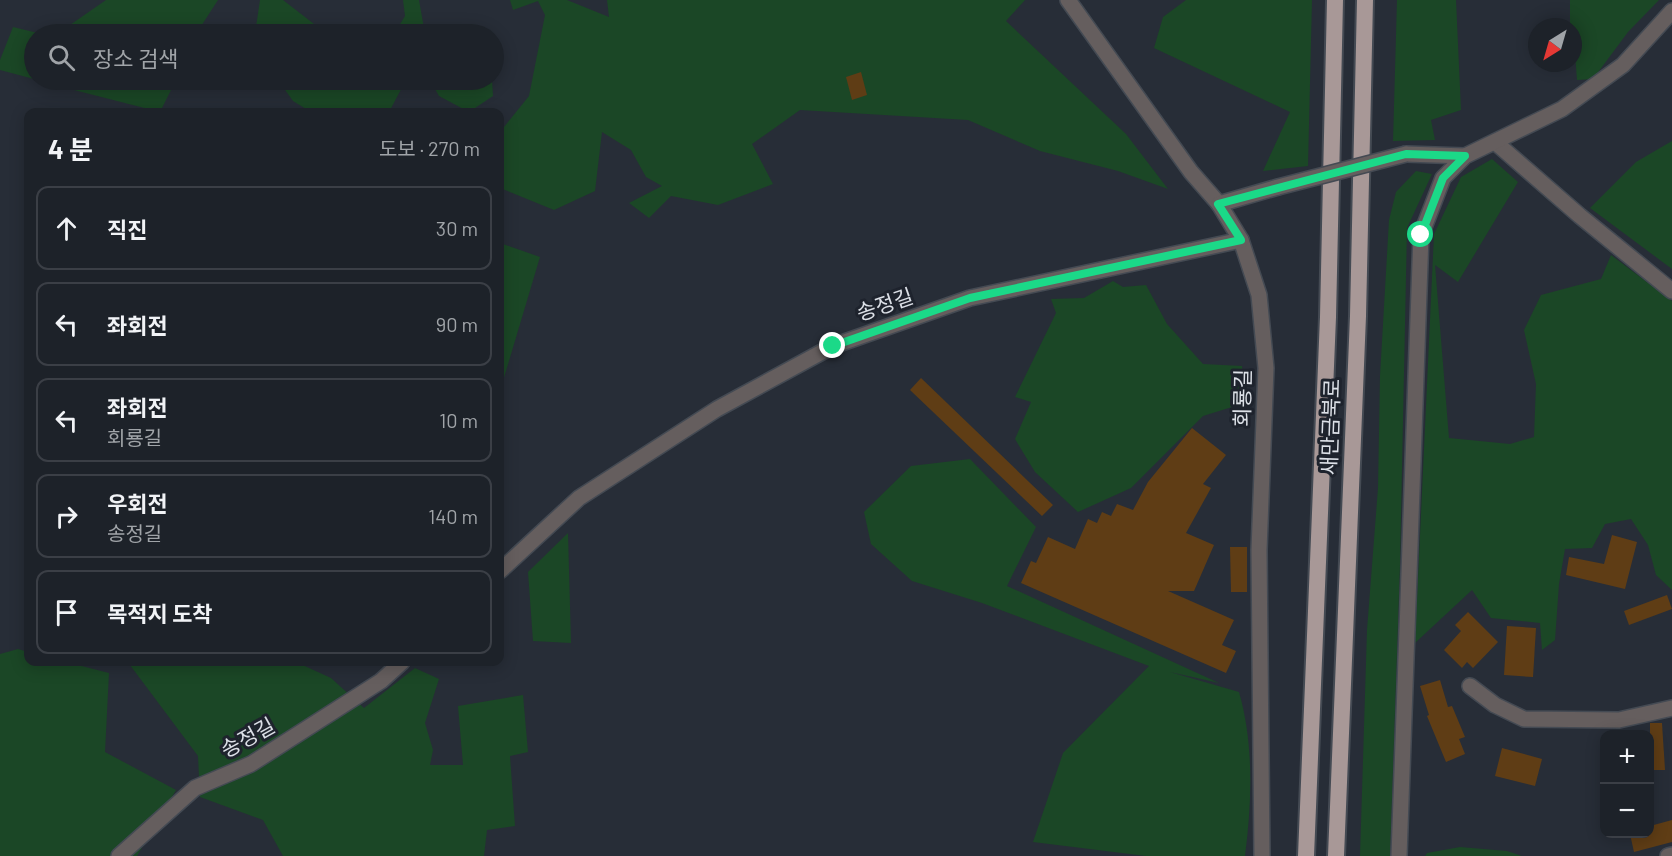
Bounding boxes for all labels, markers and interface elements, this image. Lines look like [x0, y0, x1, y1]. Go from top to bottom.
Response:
north arrow [1528, 18, 1582, 72]
search box [24, 24, 504, 90]
icon: search [45, 41, 78, 74]
text: 장소 검색 [93, 45, 178, 71]
text: 4 분 [48, 133, 93, 164]
text: 도보 · 270 m [379, 136, 480, 160]
icon: ahead [50, 212, 83, 245]
text: 직진 [107, 216, 147, 242]
text: 30 m [436, 216, 478, 240]
route start [1407, 221, 1433, 247]
street label: 송정길 [853, 282, 916, 325]
icon: left [50, 308, 83, 341]
text: 좌회전 [107, 312, 168, 338]
text: 90 m [436, 312, 478, 336]
route end [819, 332, 845, 358]
street label: 회룡길 [1228, 369, 1255, 427]
street label: 새만금북로 [1315, 378, 1344, 476]
text: 좌회전 [107, 394, 168, 420]
icon: left [50, 404, 83, 437]
text: 10 m [439, 408, 478, 432]
text: 회룡길 [107, 425, 162, 449]
text: 우회전 [107, 490, 168, 516]
icon: right [50, 500, 83, 533]
text: 140 m [428, 504, 478, 528]
text: 송정길 [107, 521, 162, 545]
icon: arrive [50, 596, 83, 629]
text: 목적지 도착 [107, 600, 213, 626]
street label: 송정길 [216, 712, 279, 762]
map controls [1600, 730, 1654, 838]
button: + [1600, 730, 1654, 784]
button: − [1600, 784, 1654, 838]

